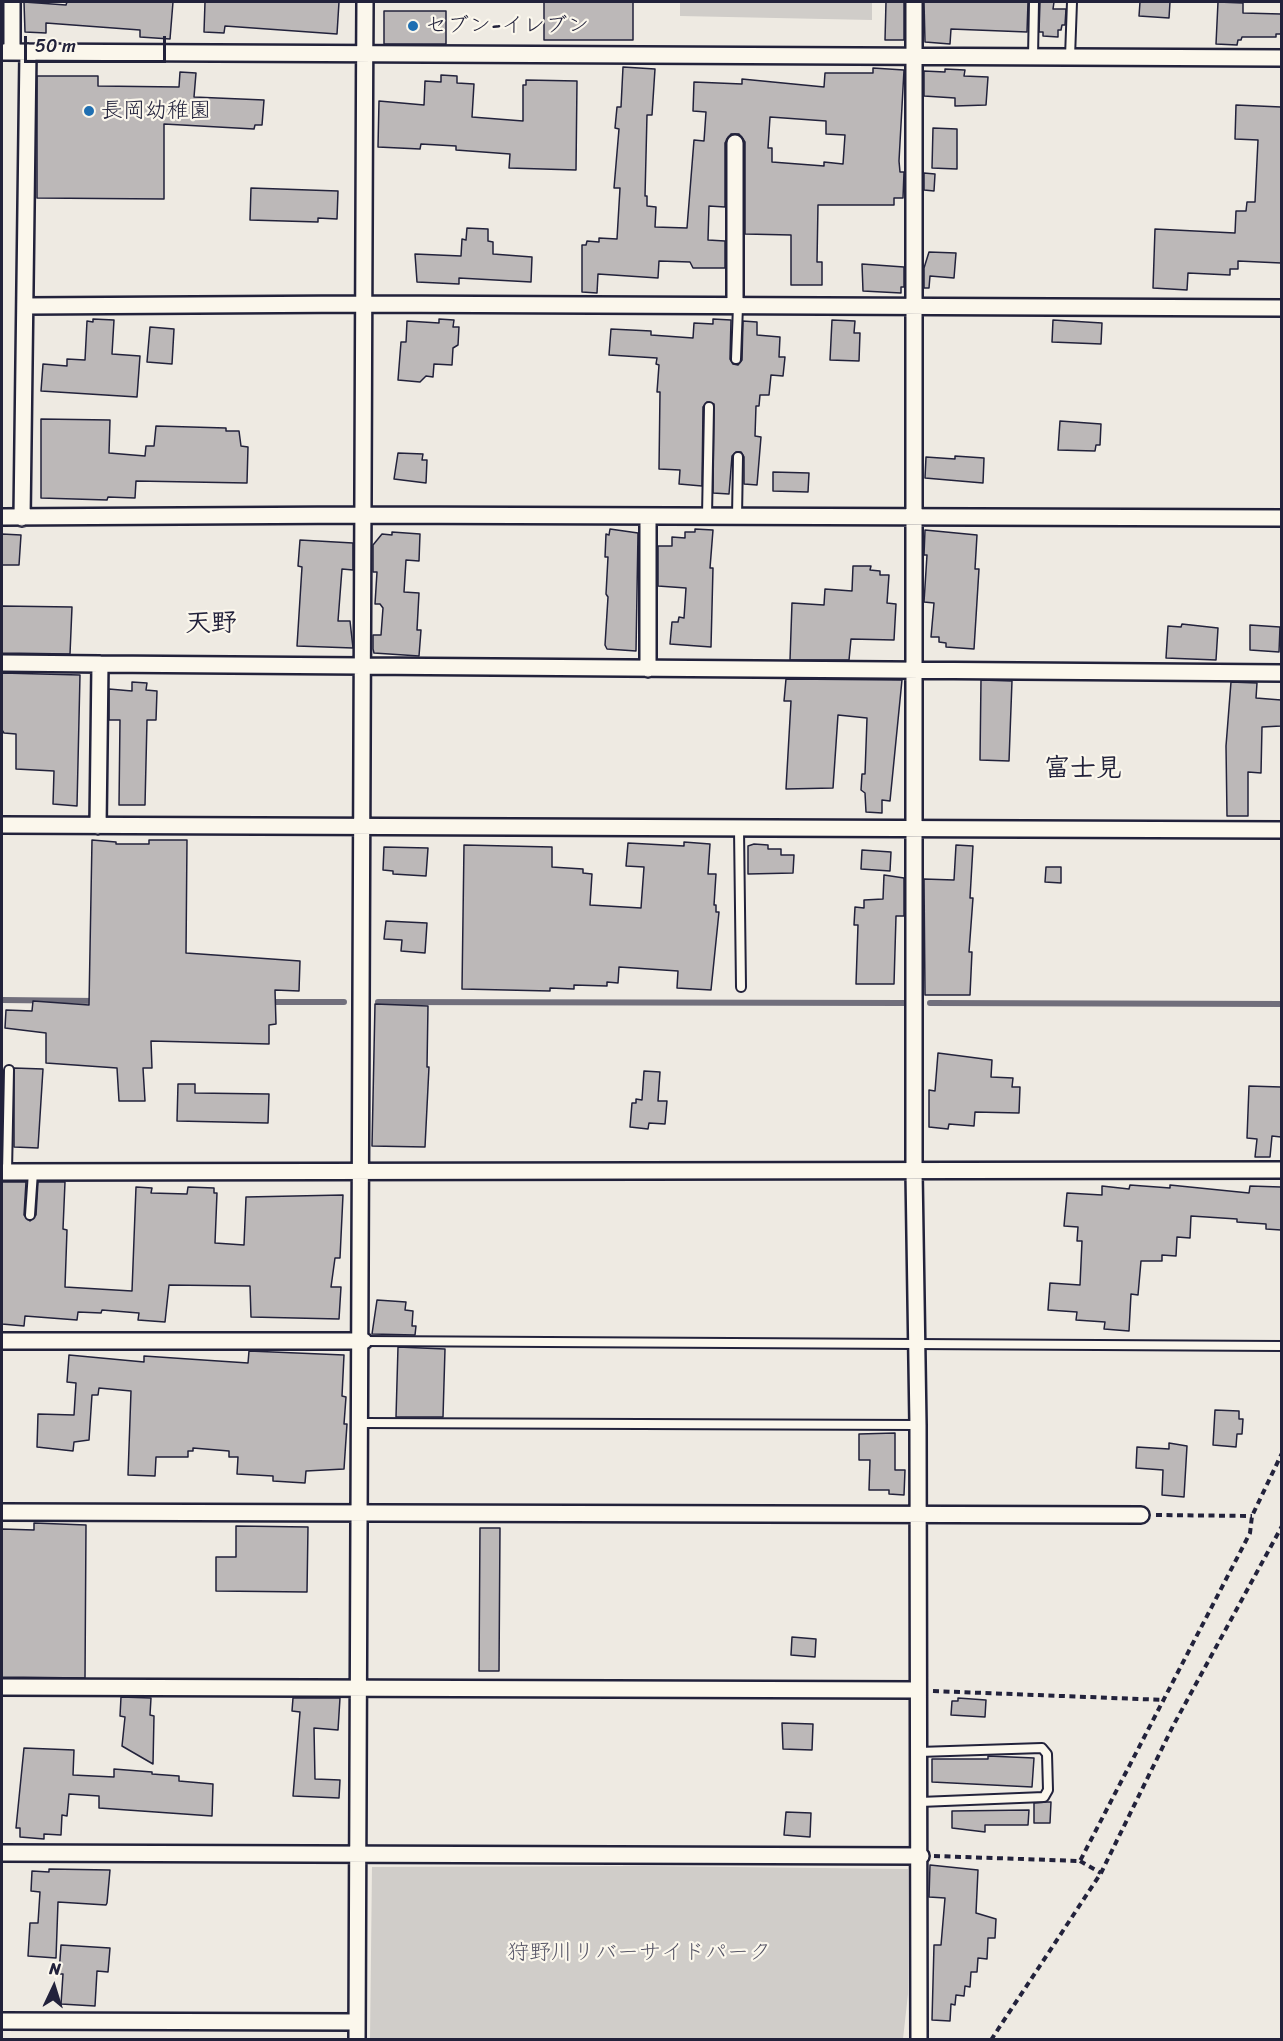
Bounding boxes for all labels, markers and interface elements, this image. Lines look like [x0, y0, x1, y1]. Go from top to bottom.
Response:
place label: セブン-イレブン [425, 13, 589, 39]
marker: セブン-イレブン [406, 19, 420, 33]
scale bar [27, 24, 170, 62]
text: 50 m [35, 30, 76, 62]
place label: 長岡幼稚園 [101, 98, 211, 124]
marker: 長岡幼稚園 [82, 104, 96, 118]
district label: 天野 [185, 608, 237, 640]
district label: 富士見 [1044, 753, 1122, 785]
park label: 狩野川リバーサイドパーク [507, 1940, 771, 1966]
text: N [49, 1954, 62, 1983]
north arrow [24, 1957, 84, 2017]

